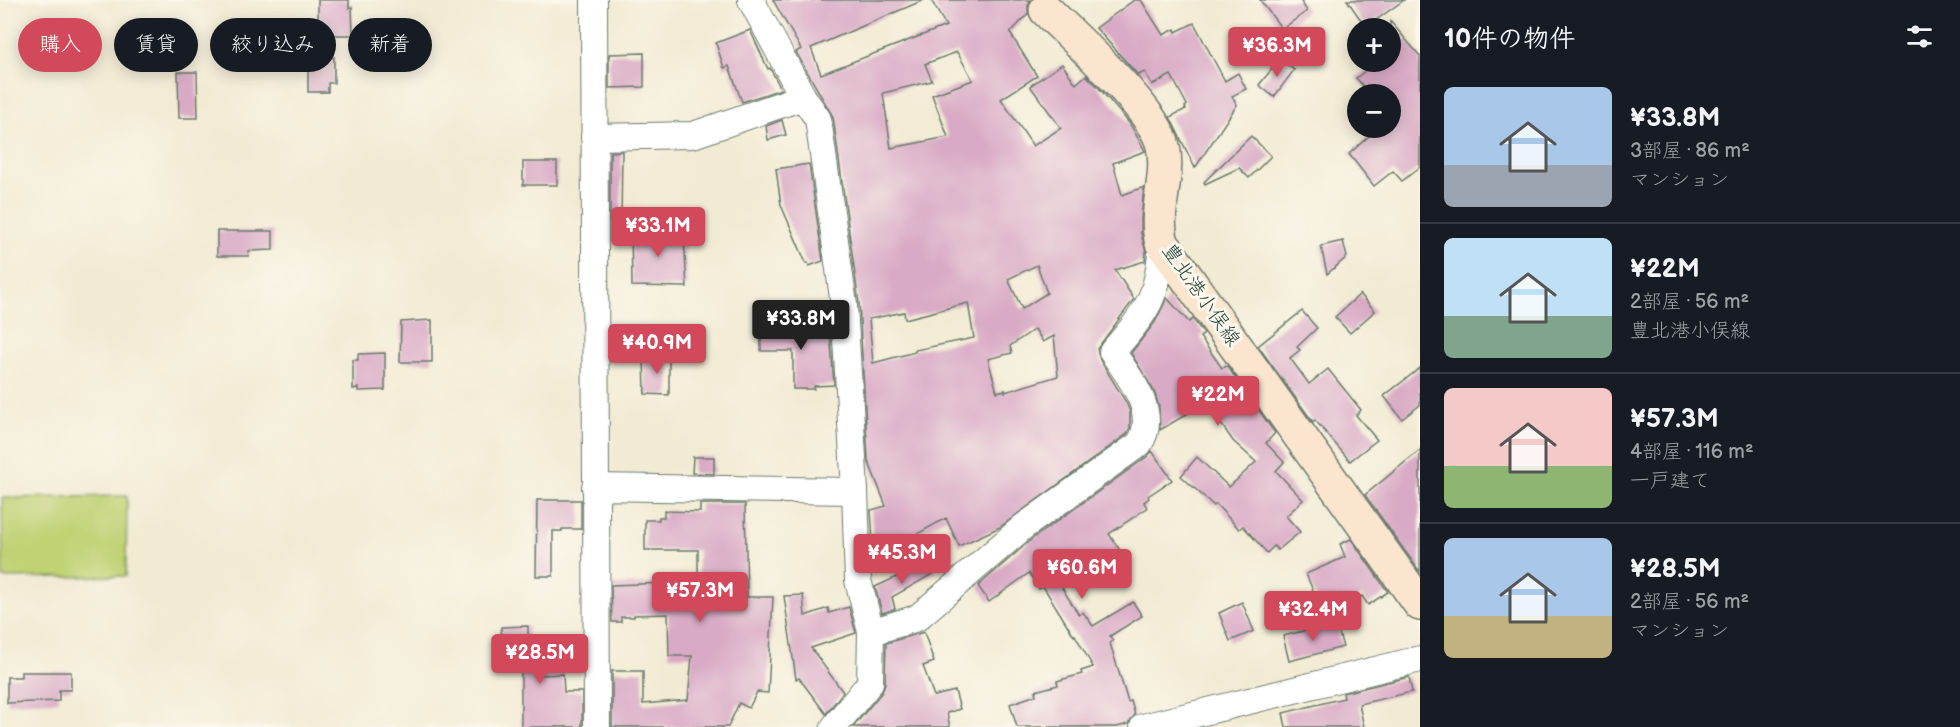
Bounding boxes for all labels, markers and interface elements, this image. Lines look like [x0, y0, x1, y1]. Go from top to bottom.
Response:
chip: 購入 [18, 18, 102, 72]
chip: 賃貸 [114, 18, 198, 72]
chip: 絞り込み [210, 18, 336, 72]
chip: 新着 [348, 18, 432, 72]
map controls [1347, 18, 1401, 138]
button: + [1347, 18, 1401, 72]
icon: filters [1903, 20, 1936, 53]
text: 10件の物件 [1444, 24, 1575, 55]
pin: ¥36.3M [1228, 27, 1326, 78]
text: ¥36.3M [1242, 34, 1312, 58]
button: − [1347, 84, 1401, 138]
text: ¥33.8M [1630, 103, 1720, 134]
icon: home [1492, 111, 1564, 183]
text: 3部屋 · 86 m² [1630, 139, 1750, 163]
text: マンション [1630, 168, 1729, 192]
pin: ¥33.1M [609, 207, 707, 258]
text: ¥33.1M [625, 214, 691, 238]
street label: 豊北港小俣線 [1157, 239, 1245, 351]
text: ¥22M [1630, 254, 1700, 285]
icon: home [1492, 262, 1564, 334]
text: 2部屋 · 56 m² [1630, 290, 1749, 314]
pin: ¥33.8M [752, 300, 850, 351]
text: ¥33.8M [766, 307, 836, 331]
text: 豊北港小俣線 [1630, 319, 1750, 343]
pin: ¥40.9M [608, 324, 706, 375]
text: ¥40.9M [622, 331, 692, 355]
pin: ¥22M [1182, 376, 1254, 427]
text: ¥22M [1191, 383, 1245, 407]
text: ¥57.3M [1630, 404, 1719, 435]
icon: home [1492, 412, 1564, 484]
text: 4部屋 · 116 m² [1630, 440, 1754, 464]
text: 一戸建て [1630, 469, 1710, 493]
pin: ¥45.3M [853, 534, 951, 585]
text: ¥45.3M [868, 541, 936, 565]
pin: ¥60.6M [1033, 549, 1131, 600]
text: ¥28.5M [1630, 554, 1720, 585]
text: ¥60.6M [1047, 556, 1117, 580]
icon: home [1492, 562, 1564, 634]
pin: ¥57.3M [651, 572, 749, 623]
text: ¥57.3M [666, 579, 734, 603]
text: 2部屋 · 56 m² [1630, 590, 1749, 614]
pin: ¥32.4M [1264, 591, 1362, 642]
text: ¥32.4M [1278, 598, 1348, 622]
text: マンション [1630, 619, 1729, 643]
pin: ¥28.5M [491, 634, 589, 685]
text: ¥28.5M [505, 641, 575, 665]

